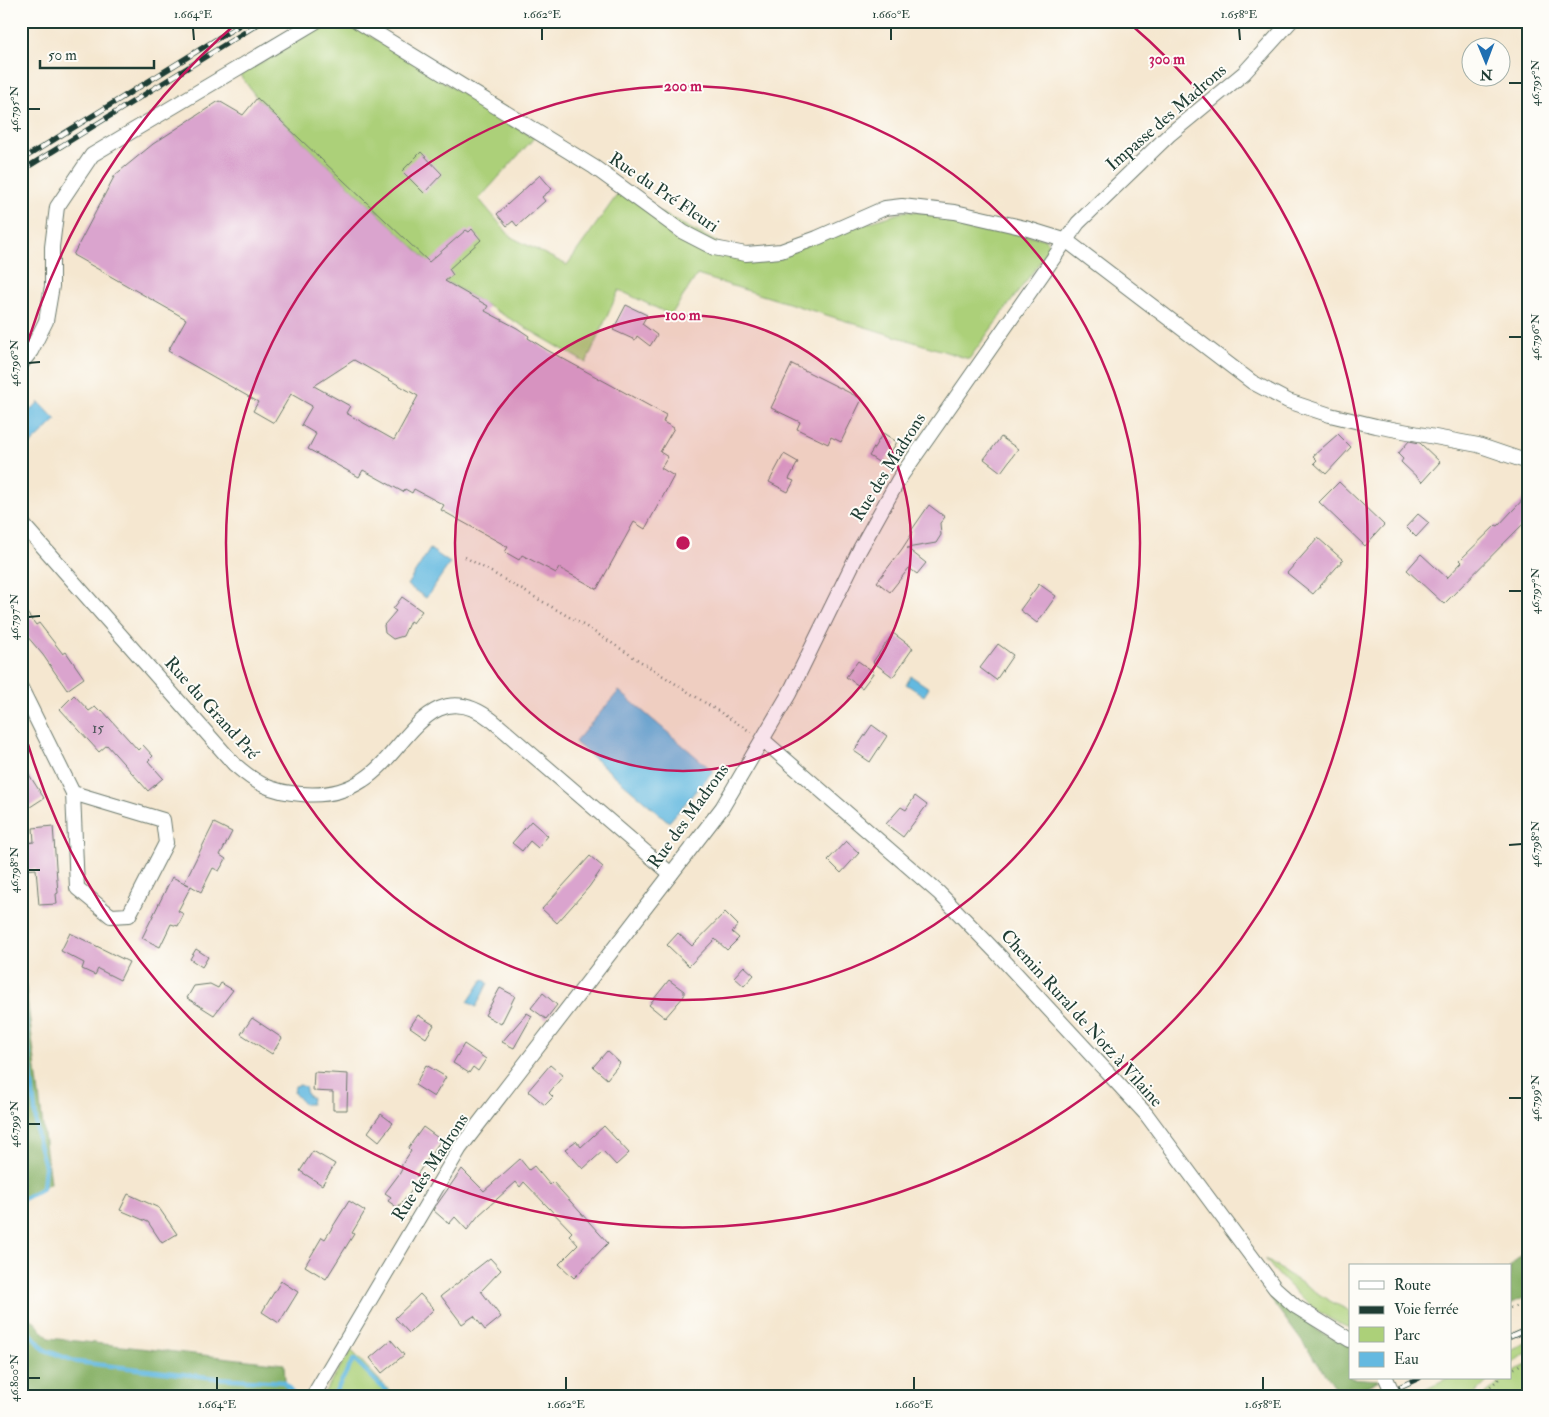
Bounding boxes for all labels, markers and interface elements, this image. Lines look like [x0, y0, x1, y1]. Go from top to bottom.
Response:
text: 1.664°E [174, 7, 212, 22]
text: 1.662°E [523, 7, 561, 22]
text: 1.660°E [872, 7, 910, 22]
text: 1.658°E [1221, 7, 1258, 22]
scale bar [40, 38, 154, 70]
north arrow [1462, 38, 1512, 88]
text: 50 m [48, 46, 77, 65]
text: 300 m [1149, 50, 1185, 69]
street label: Impasse des Madrons [1101, 59, 1231, 176]
text: 46.795°N [1528, 60, 1543, 106]
text: N [1479, 66, 1494, 83]
text: 200 m [664, 77, 702, 96]
text: 46.795°N [7, 86, 22, 132]
street label: Rue du Pré Fleuri [604, 147, 723, 238]
text: 100 m [665, 306, 701, 325]
text: 46.796°N [1528, 313, 1543, 361]
text: 46.796°N [7, 339, 22, 387]
street label: Rue des Madrons [846, 409, 931, 526]
centre of rings [674, 534, 692, 552]
text: 46.797°N [1528, 567, 1543, 614]
text: 46.797°N [7, 593, 22, 640]
street label: Rue du Grand Pré [159, 652, 264, 765]
house number: 15 [92, 719, 104, 738]
street label: Rue des Madrons [643, 759, 734, 873]
text: 46.798°N [1528, 820, 1543, 867]
text: 46.798°N [7, 846, 22, 893]
street label: Chemin Rural de Notz à Vilaine [996, 925, 1168, 1112]
text: 46.799°N [1528, 1074, 1543, 1122]
text: 46.799°N [7, 1100, 22, 1148]
street label: Rue des Madrons [387, 1109, 474, 1226]
legend [1349, 1264, 1512, 1380]
text: Route [1394, 1276, 1431, 1295]
text: Voie ferrée [1394, 1300, 1459, 1319]
text: Parc [1394, 1326, 1420, 1345]
text: Eau [1394, 1350, 1419, 1369]
text: 46.800°N [7, 1354, 22, 1402]
text: 1.664°E [198, 1397, 236, 1412]
text: 1.662°E [547, 1397, 585, 1412]
text: 1.660°E [895, 1397, 933, 1412]
text: 1.658°E [1245, 1397, 1282, 1412]

